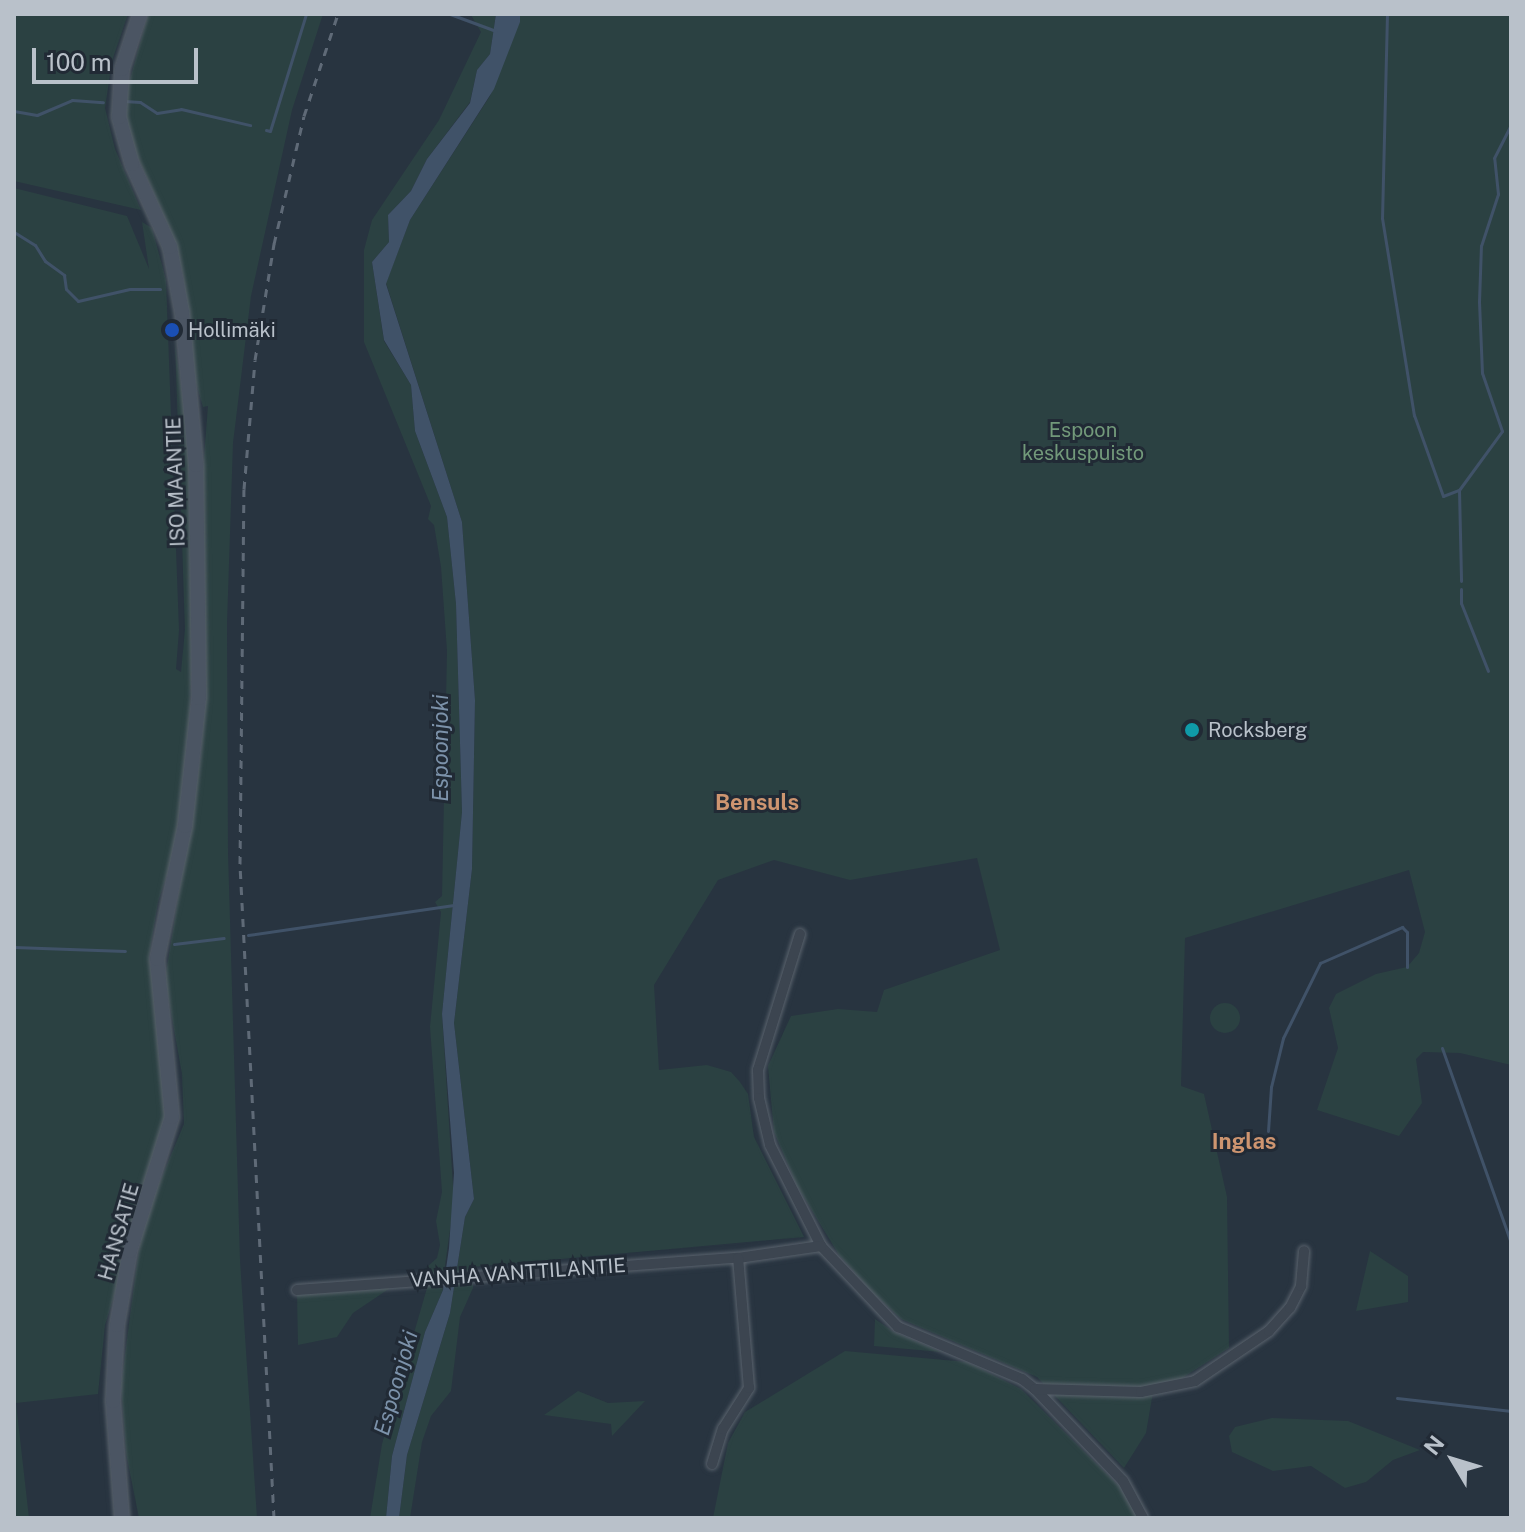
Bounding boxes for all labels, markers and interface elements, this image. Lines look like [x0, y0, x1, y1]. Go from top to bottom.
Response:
scale bar [36, 32, 202, 82]
text: 100 m [46, 48, 112, 76]
place label: Hollimäki [188, 318, 276, 342]
marker: Hollimäki [163, 321, 181, 339]
street label: ISO MAANTIE [162, 417, 190, 547]
park label: Espoon keskuspuisto [1022, 419, 1144, 466]
water label: Espoonjoki [428, 694, 454, 802]
place label: Rocksberg [1208, 718, 1308, 742]
marker: Rocksberg [1183, 721, 1201, 739]
district label: Bensuls [715, 790, 799, 816]
district label: Inglas [1212, 1129, 1276, 1155]
street label: HANSATIE [94, 1181, 144, 1283]
street label: VANHA VANTTILANTIE [409, 1253, 627, 1293]
water label: Espoonjoki [369, 1328, 423, 1438]
north arrow [1413, 1420, 1493, 1500]
text: N [1419, 1430, 1450, 1460]

